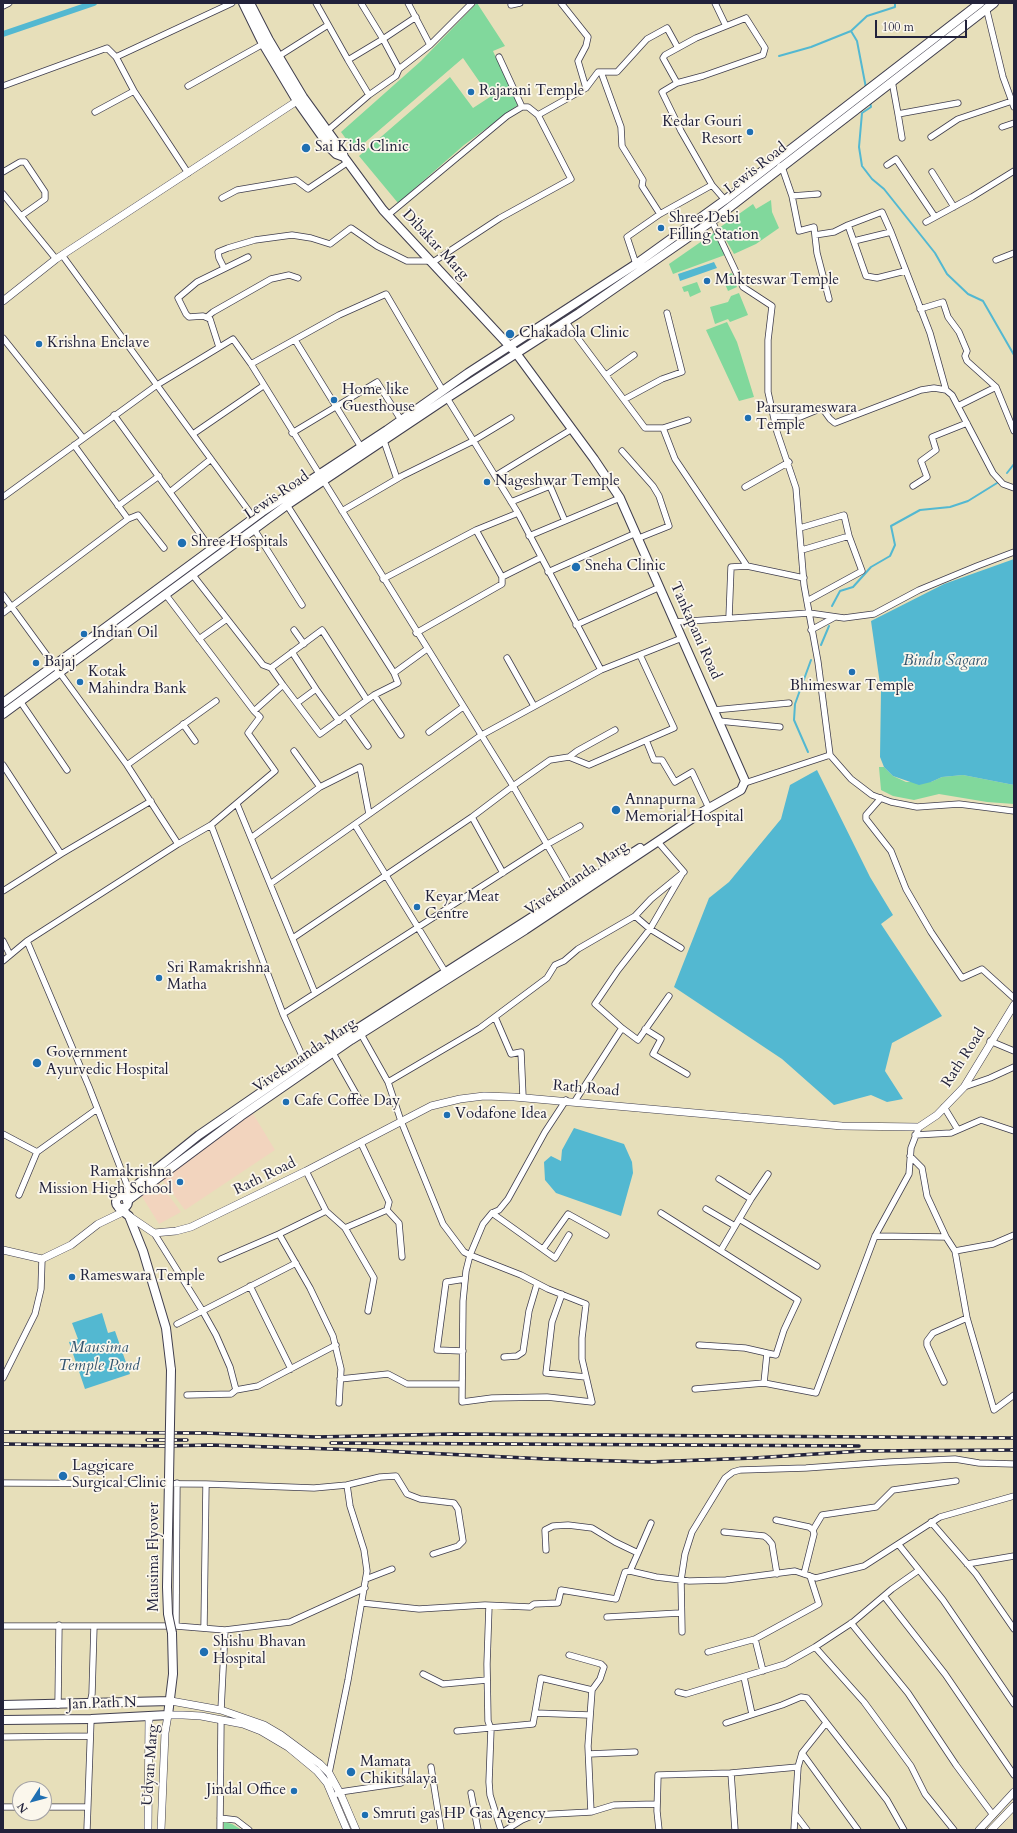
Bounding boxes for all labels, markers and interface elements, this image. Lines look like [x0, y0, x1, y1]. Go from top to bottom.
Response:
scale bar [877, 12, 969, 38]
text: 100 m [882, 19, 914, 35]
place label: Rajarani Temple [479, 83, 584, 101]
marker: Rajarani Temple [466, 87, 476, 97]
place label: Kedar Gouri Resort [662, 114, 742, 149]
marker: Kedar Gouri Resort [745, 127, 755, 137]
place label: Sai Kids Clinic [315, 139, 409, 157]
street label: Lewis Road [721, 139, 791, 199]
marker: Sai Kids Clinic [300, 142, 312, 154]
street label: Dibakar Marg [398, 206, 472, 284]
place label: Shree Debi Filling Station [669, 210, 759, 245]
marker: Shree Debi Filling Station [656, 223, 666, 233]
place label: Mukteswar Temple [715, 272, 839, 290]
marker: Mukteswar Temple [702, 276, 712, 286]
place label: Chakadola Clinic [519, 325, 629, 343]
marker: Chakadola Clinic [504, 328, 516, 340]
place label: Krishna Enclave [47, 335, 149, 353]
marker: Krishna Enclave [34, 339, 44, 349]
place label: Home like Guesthouse [342, 382, 415, 417]
marker: Home like Guesthouse [329, 395, 339, 405]
place label: Parsurameswara Temple [756, 400, 857, 435]
marker: Parsurameswara Temple [743, 413, 753, 423]
street label: Lewis Road [241, 468, 313, 524]
place label: Nageshwar Temple [495, 473, 620, 491]
marker: Nageshwar Temple [482, 477, 492, 487]
place label: Shree Hospitals [191, 534, 288, 552]
marker: Shree Hospitals [176, 537, 188, 549]
place label: Sneha Clinic [585, 558, 666, 576]
marker: Sneha Clinic [570, 561, 582, 573]
street label: Tankapani Road [665, 580, 725, 682]
place label: Indian Oil [92, 625, 158, 643]
marker: Indian Oil [79, 629, 89, 639]
water label: Bindu Sagara [903, 651, 987, 671]
place label: Bajaj [44, 654, 76, 672]
marker: Bajaj [31, 658, 41, 668]
place label: Kotak Mahindra Bank [88, 664, 187, 699]
marker: Bhimeswar Temple [847, 667, 857, 677]
marker: Kotak Mahindra Bank [75, 677, 85, 687]
place label: Bhimeswar Temple [790, 678, 914, 696]
place label: Annapurna Memorial Hospital [625, 792, 744, 827]
marker: Annapurna Memorial Hospital [610, 804, 622, 816]
street label: Vivekananda Marg [522, 838, 632, 920]
place label: Keyar Meat Centre [425, 889, 499, 924]
marker: Keyar Meat Centre [412, 902, 422, 912]
place label: Sri Ramakrishna Matha [167, 960, 270, 995]
marker: Sri Ramakrishna Matha [154, 973, 164, 983]
street label: Vivekananda Marg [250, 1015, 360, 1097]
street label: Rath Road [938, 1025, 990, 1091]
place label: Government Ayurvedic Hospital [46, 1045, 169, 1080]
marker: Government Ayurvedic Hospital [31, 1057, 43, 1069]
street label: Rath Road [552, 1077, 620, 1101]
place label: Cafe Coffee Day [294, 1093, 400, 1111]
marker: Cafe Coffee Day [281, 1097, 291, 1107]
place label: Vodafone Idea [455, 1106, 547, 1124]
marker: Vodafone Idea [442, 1110, 452, 1120]
street label: Rath Road [231, 1154, 299, 1200]
place label: Ramakrishna Mission High School [39, 1164, 172, 1199]
marker: Ramakrishna Mission High School [175, 1177, 185, 1187]
place label: Rameswara Temple [80, 1268, 205, 1286]
marker: Rameswara Temple [67, 1272, 77, 1282]
water label: Mausima Temple Pond [58, 1338, 140, 1376]
place label: Laggicare Surgical Clinic [72, 1458, 166, 1493]
marker: Laggicare Surgical Clinic [57, 1470, 69, 1482]
street label: Mausima Flyover [146, 1502, 164, 1612]
place label: Shishu Bhavan Hospital [213, 1634, 306, 1669]
marker: Shishu Bhavan Hospital [198, 1646, 210, 1658]
street label: Jan Path N [67, 1694, 137, 1714]
street label: Udyan Marg [139, 1724, 163, 1806]
place label: Mamata Chikitsalaya [360, 1754, 437, 1789]
marker: Mamata Chikitsalaya [345, 1766, 357, 1778]
north arrow [12, 1781, 52, 1821]
place label: Jindal Office [206, 1782, 286, 1800]
marker: Jindal Office [289, 1786, 299, 1796]
text: N [14, 1799, 32, 1816]
place label: Smruti gas HP Gas Agency [373, 1806, 546, 1824]
marker: Smruti gas HP Gas Agency [360, 1810, 370, 1820]

